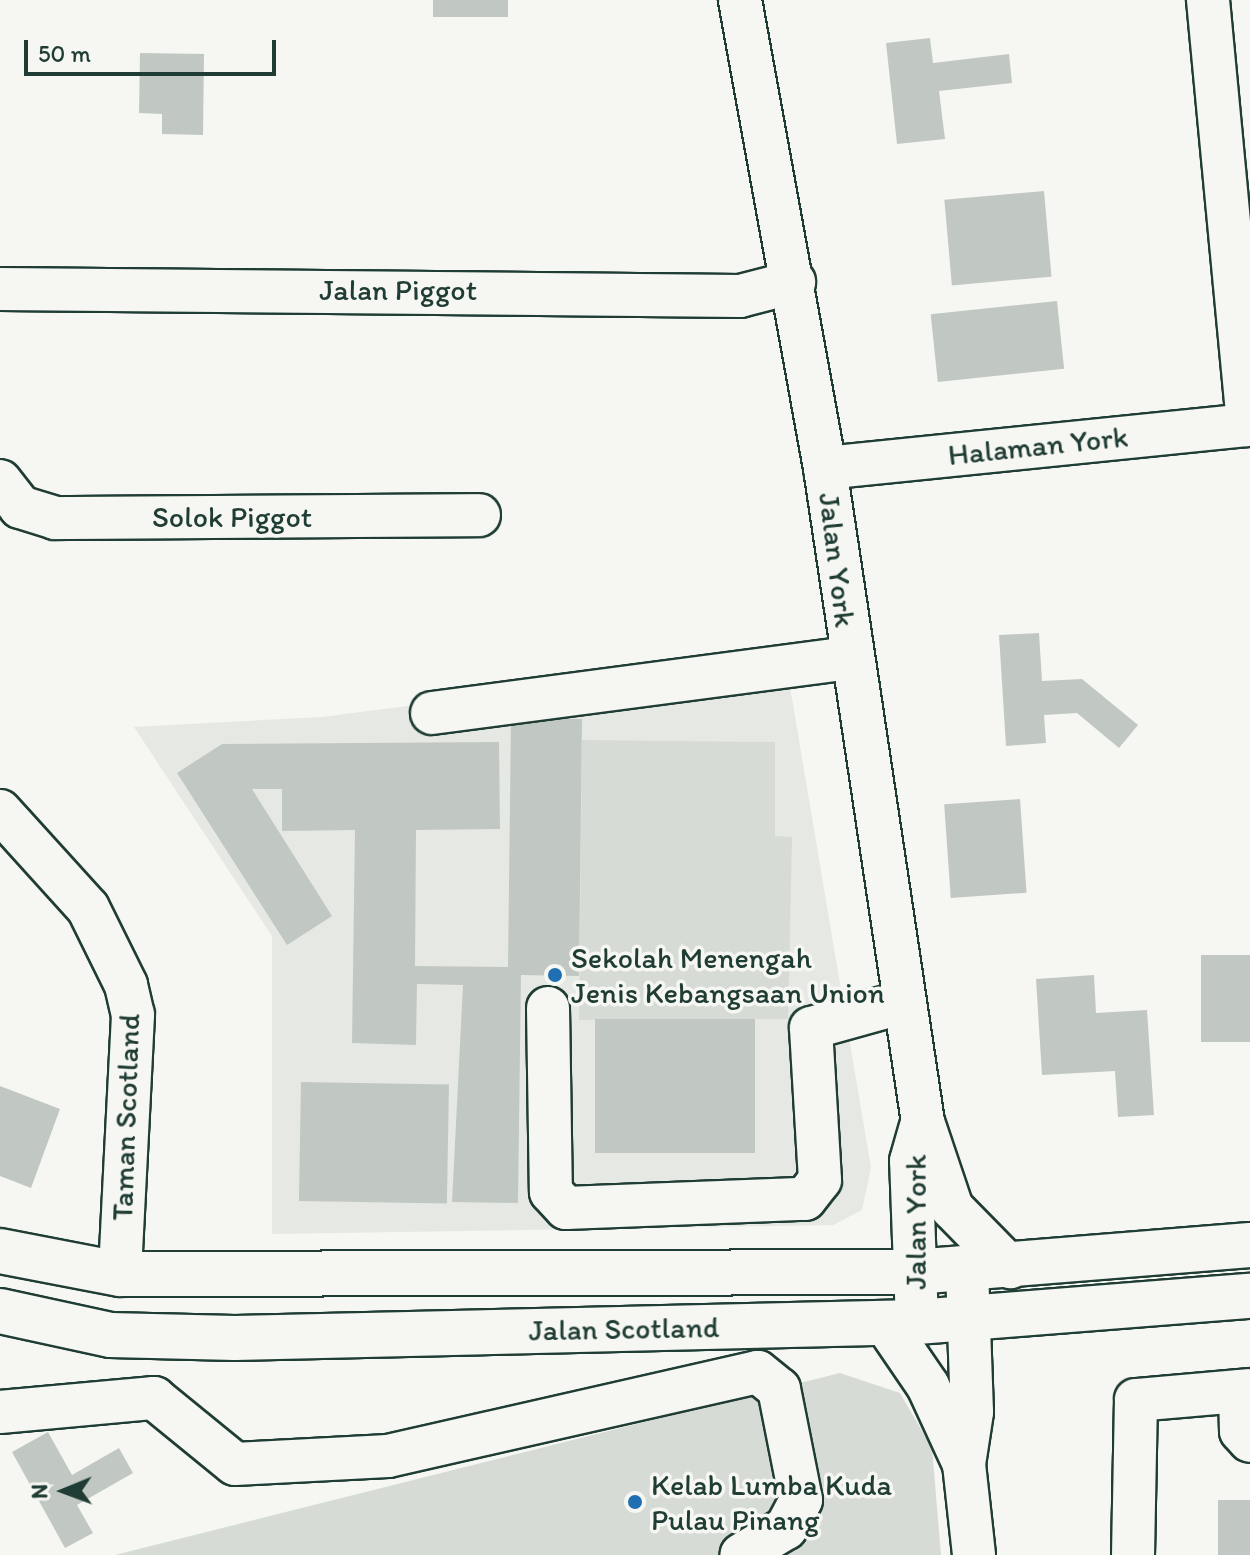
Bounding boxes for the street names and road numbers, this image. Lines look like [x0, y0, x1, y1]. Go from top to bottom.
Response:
street label: Jalan Piggot [319, 272, 477, 308]
street label: Halaman York [946, 419, 1130, 473]
street label: Jalan York [811, 492, 863, 628]
street label: Solok Piggot [152, 499, 312, 535]
street label: Taman Scotland [104, 1013, 148, 1221]
street label: Jalan York [898, 1155, 934, 1289]
street label: Jalan Scotland [529, 1309, 719, 1349]

